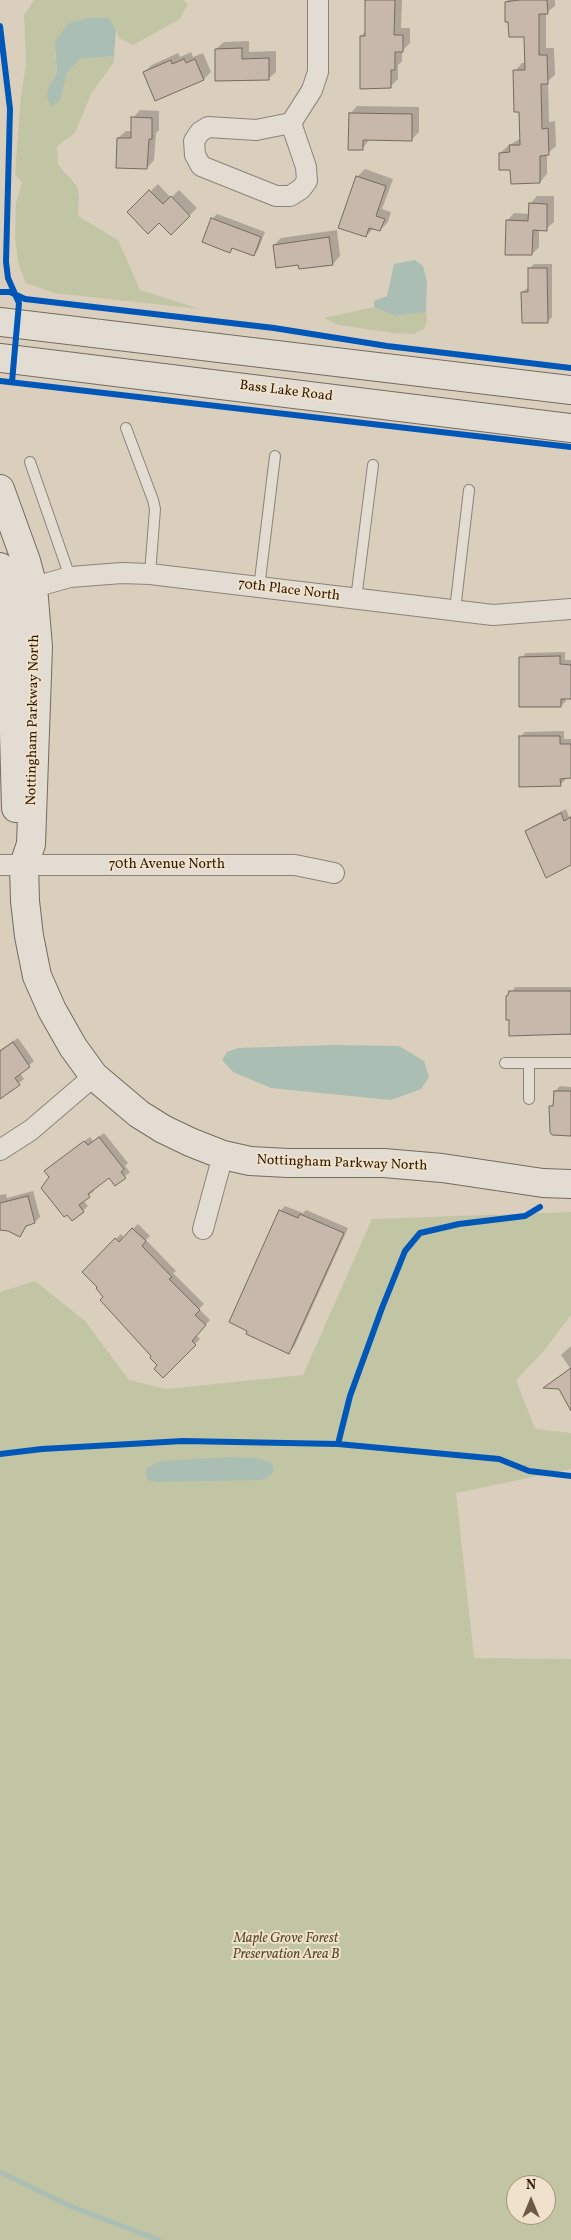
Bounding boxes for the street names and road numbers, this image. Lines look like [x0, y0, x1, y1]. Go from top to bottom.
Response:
street label: Bass Lake Road [238, 378, 334, 406]
street label: 70th Place North [237, 576, 341, 606]
street label: Nottingham Parkway North [24, 634, 44, 806]
street label: 70th Avenue North [109, 857, 225, 873]
street label: Nottingham Parkway North [256, 1153, 428, 1175]

